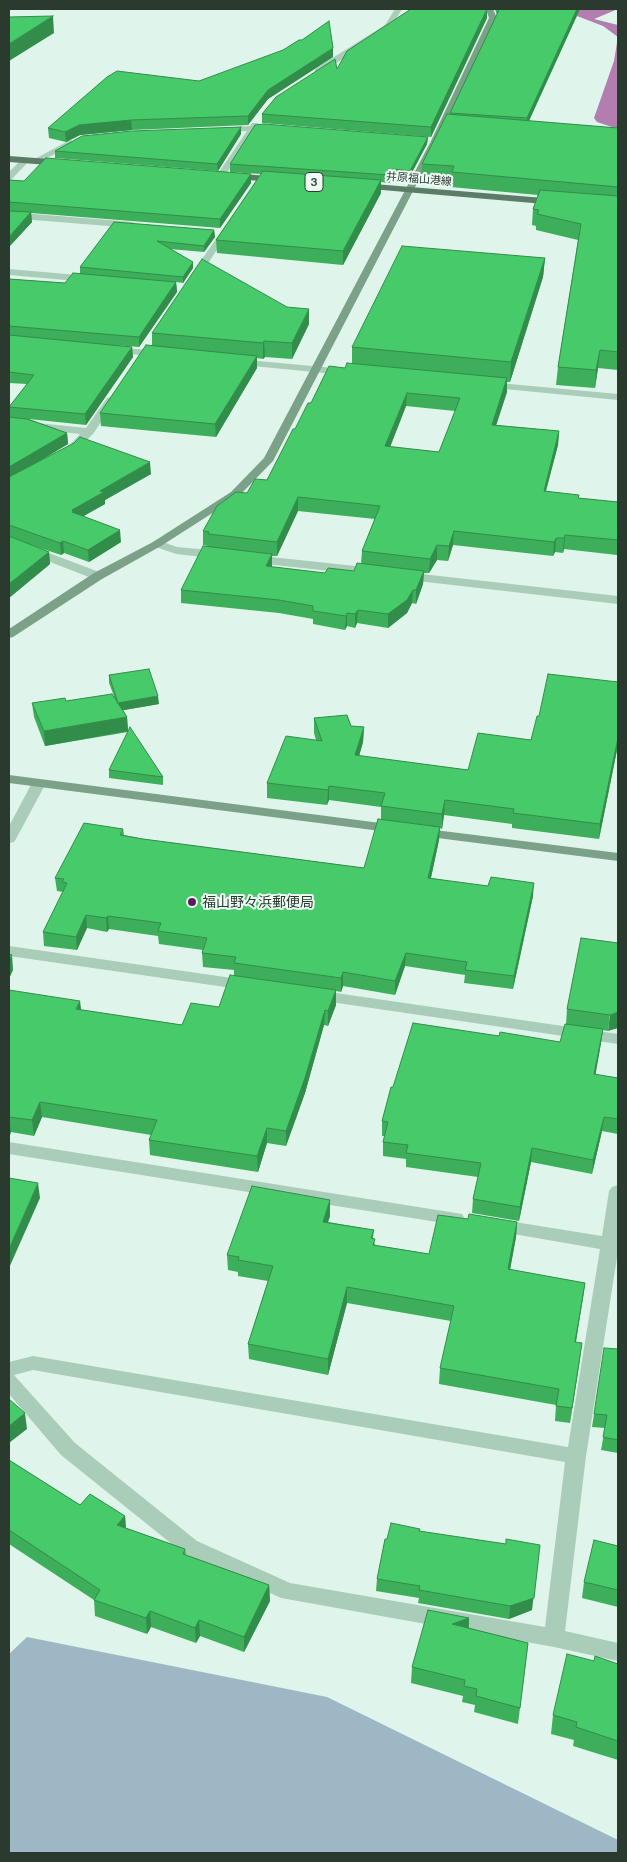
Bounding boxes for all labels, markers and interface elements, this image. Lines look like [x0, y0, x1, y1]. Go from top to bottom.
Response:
street label: 井原福山港線 [386, 170, 452, 188]
road number: 3 [305, 172, 323, 192]
place label: 福山野々浜郵便局 [202, 894, 314, 910]
marker: 福山野々浜郵便局 [186, 896, 198, 908]

